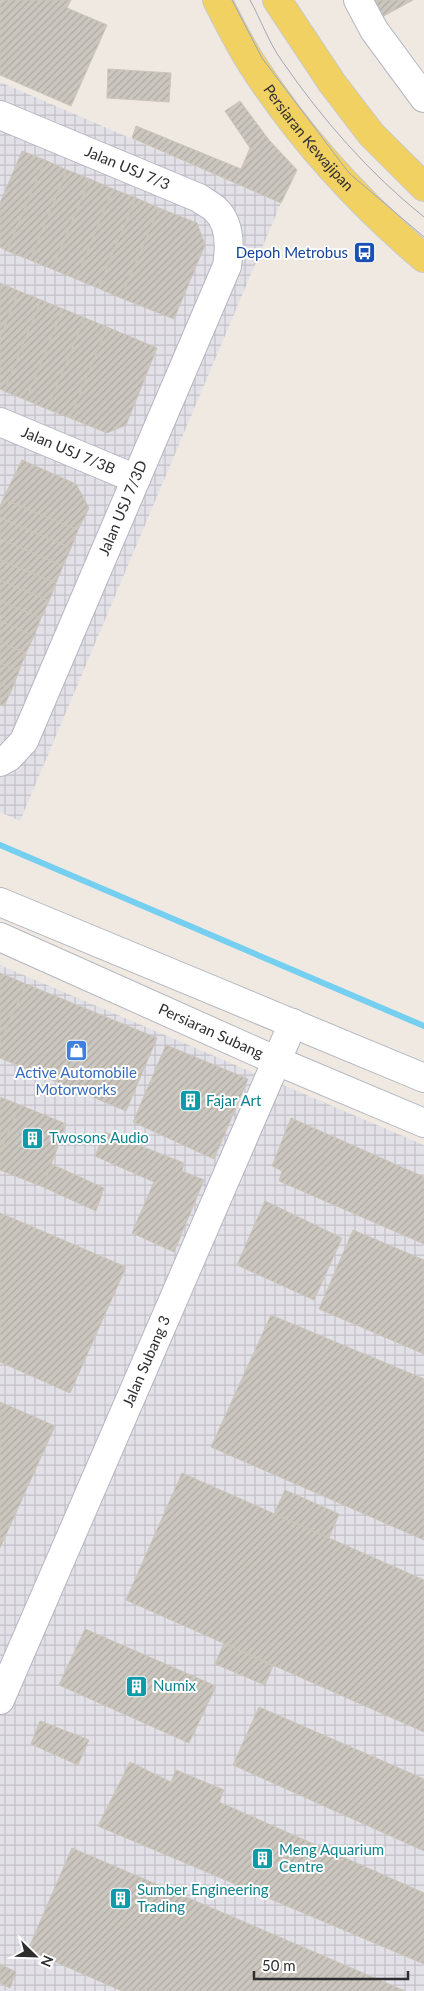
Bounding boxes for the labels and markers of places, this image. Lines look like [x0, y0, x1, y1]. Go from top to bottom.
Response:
bus stop icon: Depoh Metrobus [352, 241, 376, 265]
place label: Depoh Metrobus [236, 243, 348, 261]
shop icon: Active Automobile Motorworks [64, 1038, 88, 1062]
place label: Active Automobile Motorworks [15, 1063, 137, 1098]
building icon: Fajar Art [178, 1089, 202, 1113]
place label: Fajar Art [206, 1091, 262, 1109]
building icon: Twosons Audio [21, 1126, 45, 1150]
place label: Twosons Audio [49, 1128, 149, 1146]
building icon: Numix [125, 1674, 149, 1698]
place label: Numix [153, 1676, 197, 1694]
place label: Meng Aquarium Centre [279, 1840, 384, 1875]
building icon: Meng Aquarium Centre [251, 1847, 275, 1871]
place label: Sumber Engineering Trading [137, 1880, 269, 1915]
building icon: Sumber Engineering Trading [109, 1887, 133, 1911]

